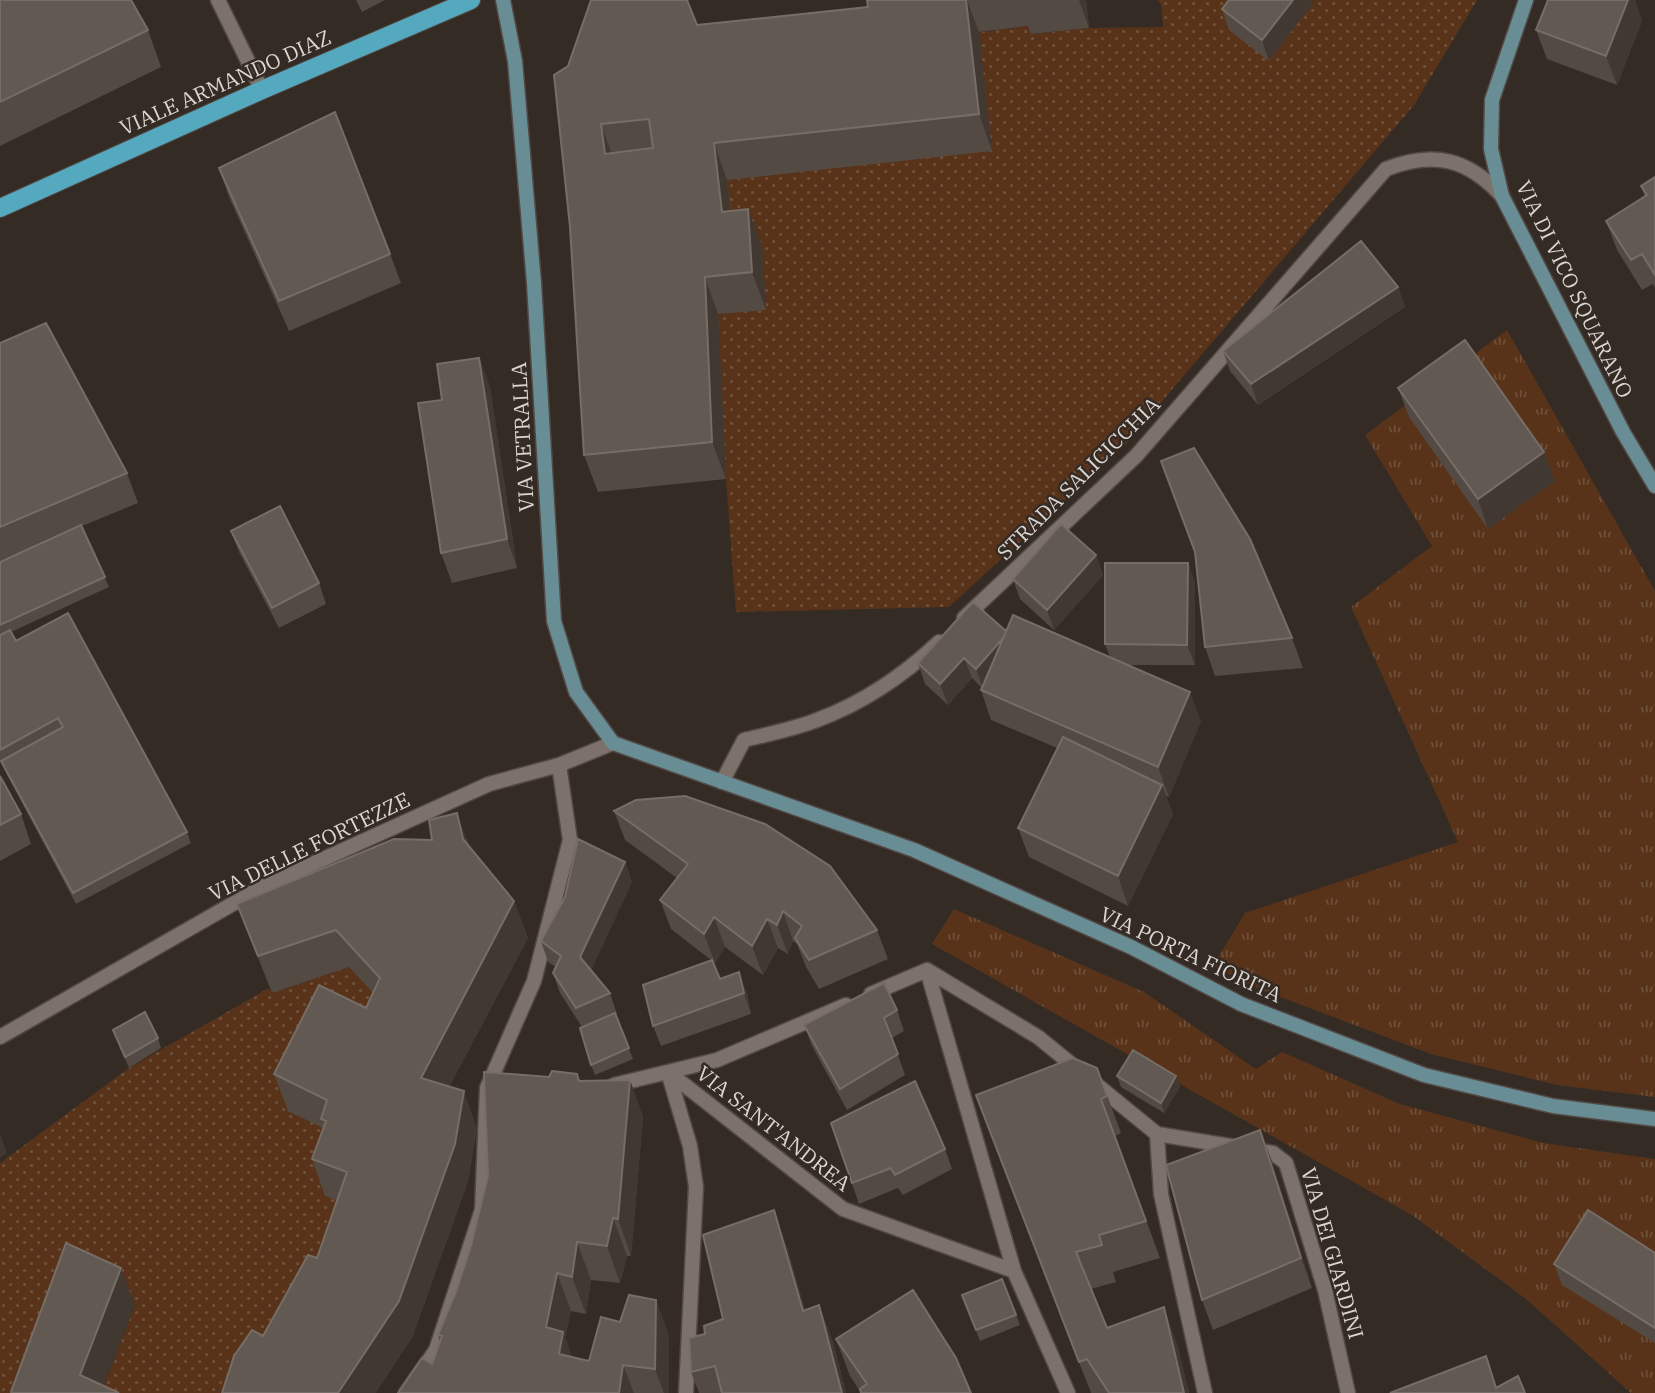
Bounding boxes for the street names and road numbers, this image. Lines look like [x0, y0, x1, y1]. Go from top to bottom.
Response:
street label: VIALE ARMANDO DIAZ [115, 23, 335, 141]
street label: VIA DI VICO SQUARANO [1510, 176, 1640, 402]
street label: VIA VETRALLA [504, 361, 540, 513]
street label: STRADA SALICICCHIA [990, 390, 1166, 566]
street label: VIA DELLE FORTEZZE [204, 785, 414, 907]
street label: VIA PORTA FIORITA [1095, 900, 1287, 1009]
street label: VIA SANT'ANDREA [691, 1059, 857, 1197]
street label: VIA DEI GIARDINI [1295, 1164, 1371, 1342]

